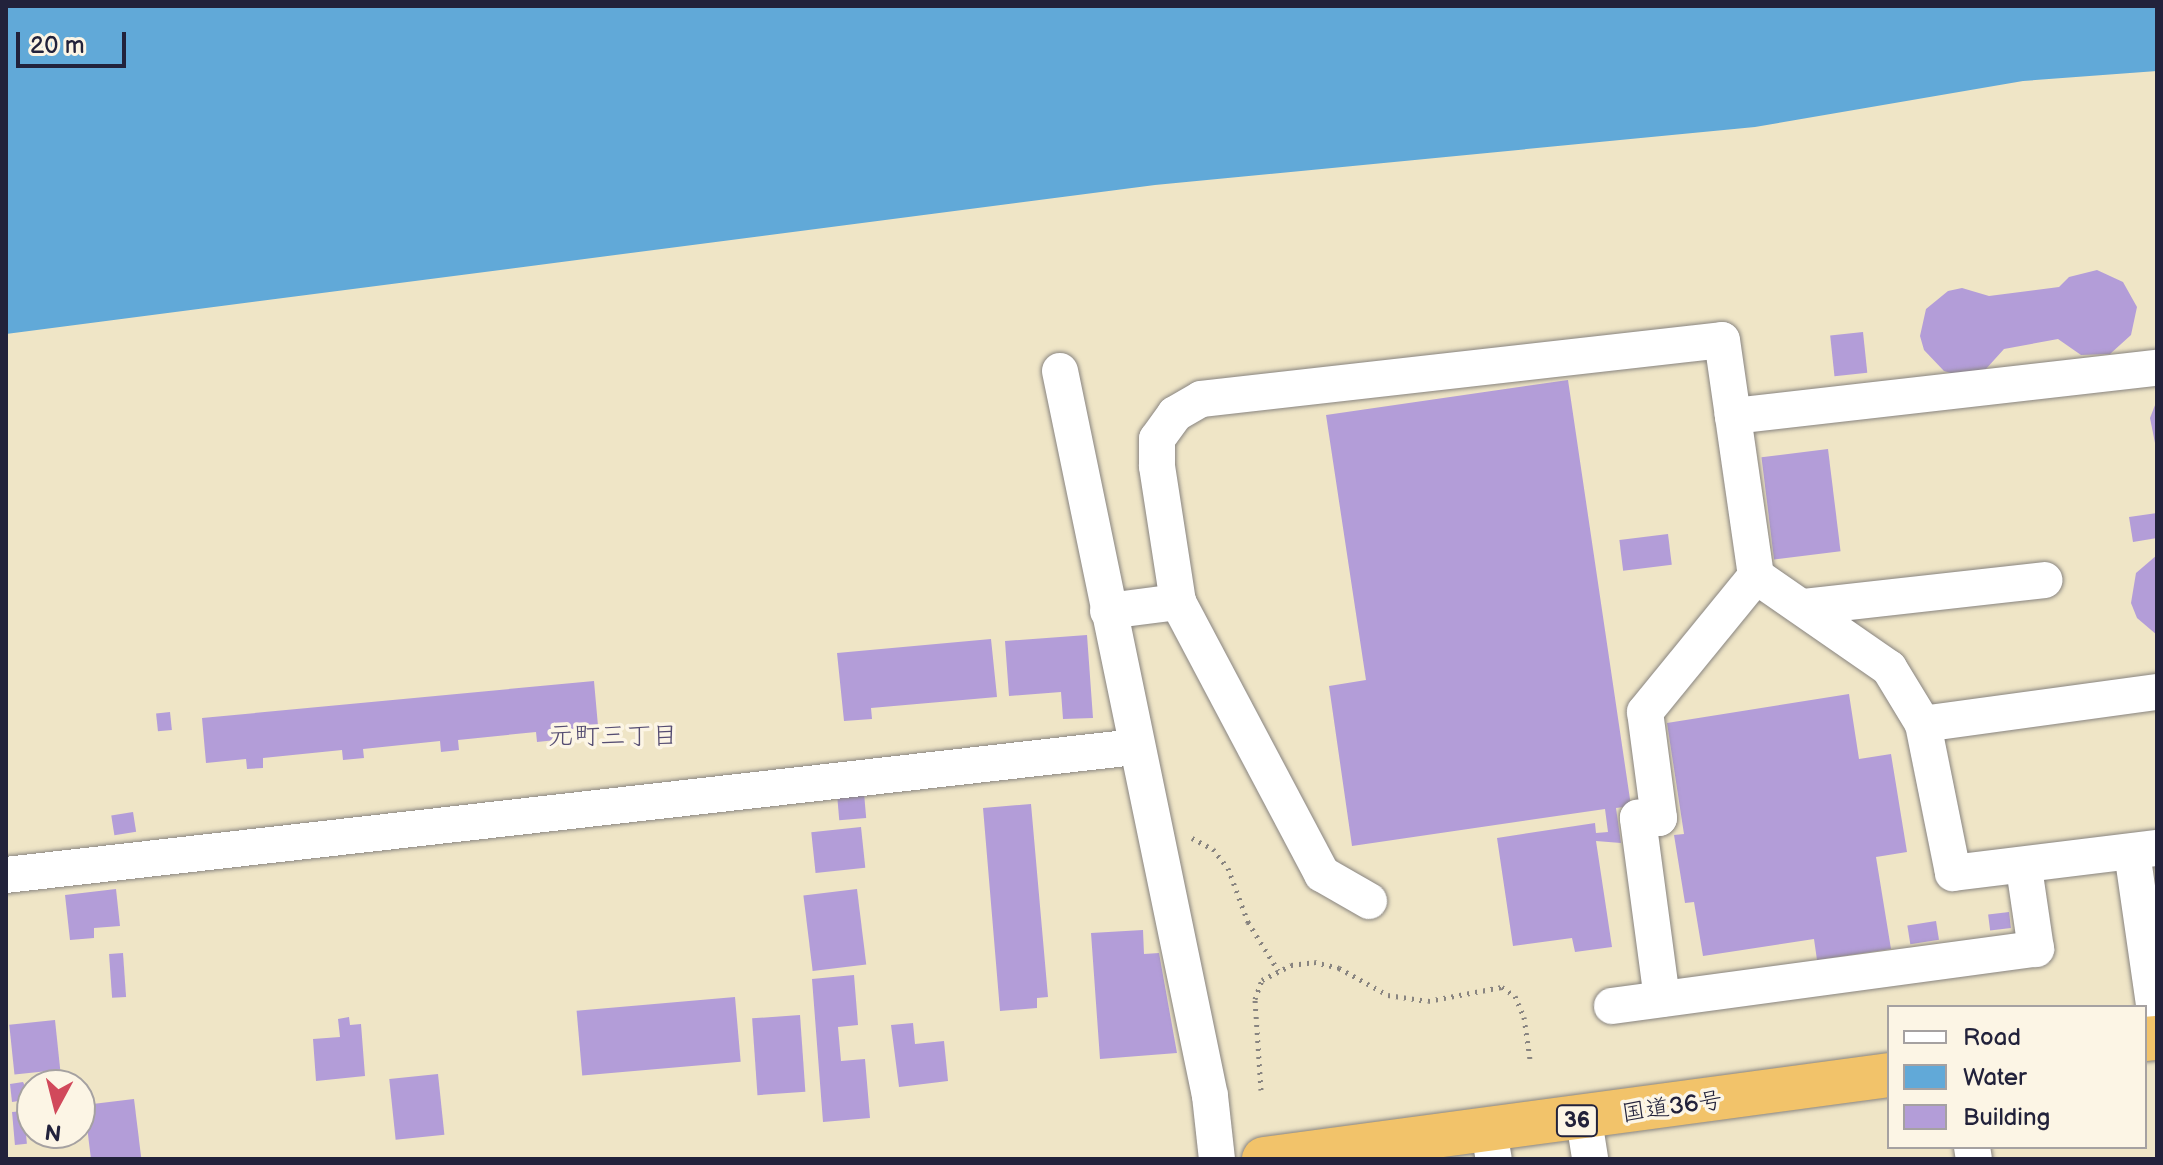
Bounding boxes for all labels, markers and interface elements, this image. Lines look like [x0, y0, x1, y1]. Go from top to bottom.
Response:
scale bar [20, 16, 130, 66]
text: 20 m [30, 31, 85, 60]
district label: 元町三丁目 [548, 721, 678, 753]
legend [1887, 1005, 2147, 1149]
text: Road [1963, 1023, 2021, 1052]
text: Water [1963, 1063, 2027, 1092]
north arrow [16, 1069, 96, 1149]
street label: 国道36号 [1620, 1086, 1724, 1128]
road number: 36 [1555, 1103, 1599, 1139]
text: Building [1963, 1103, 2050, 1132]
text: N [43, 1117, 63, 1146]

